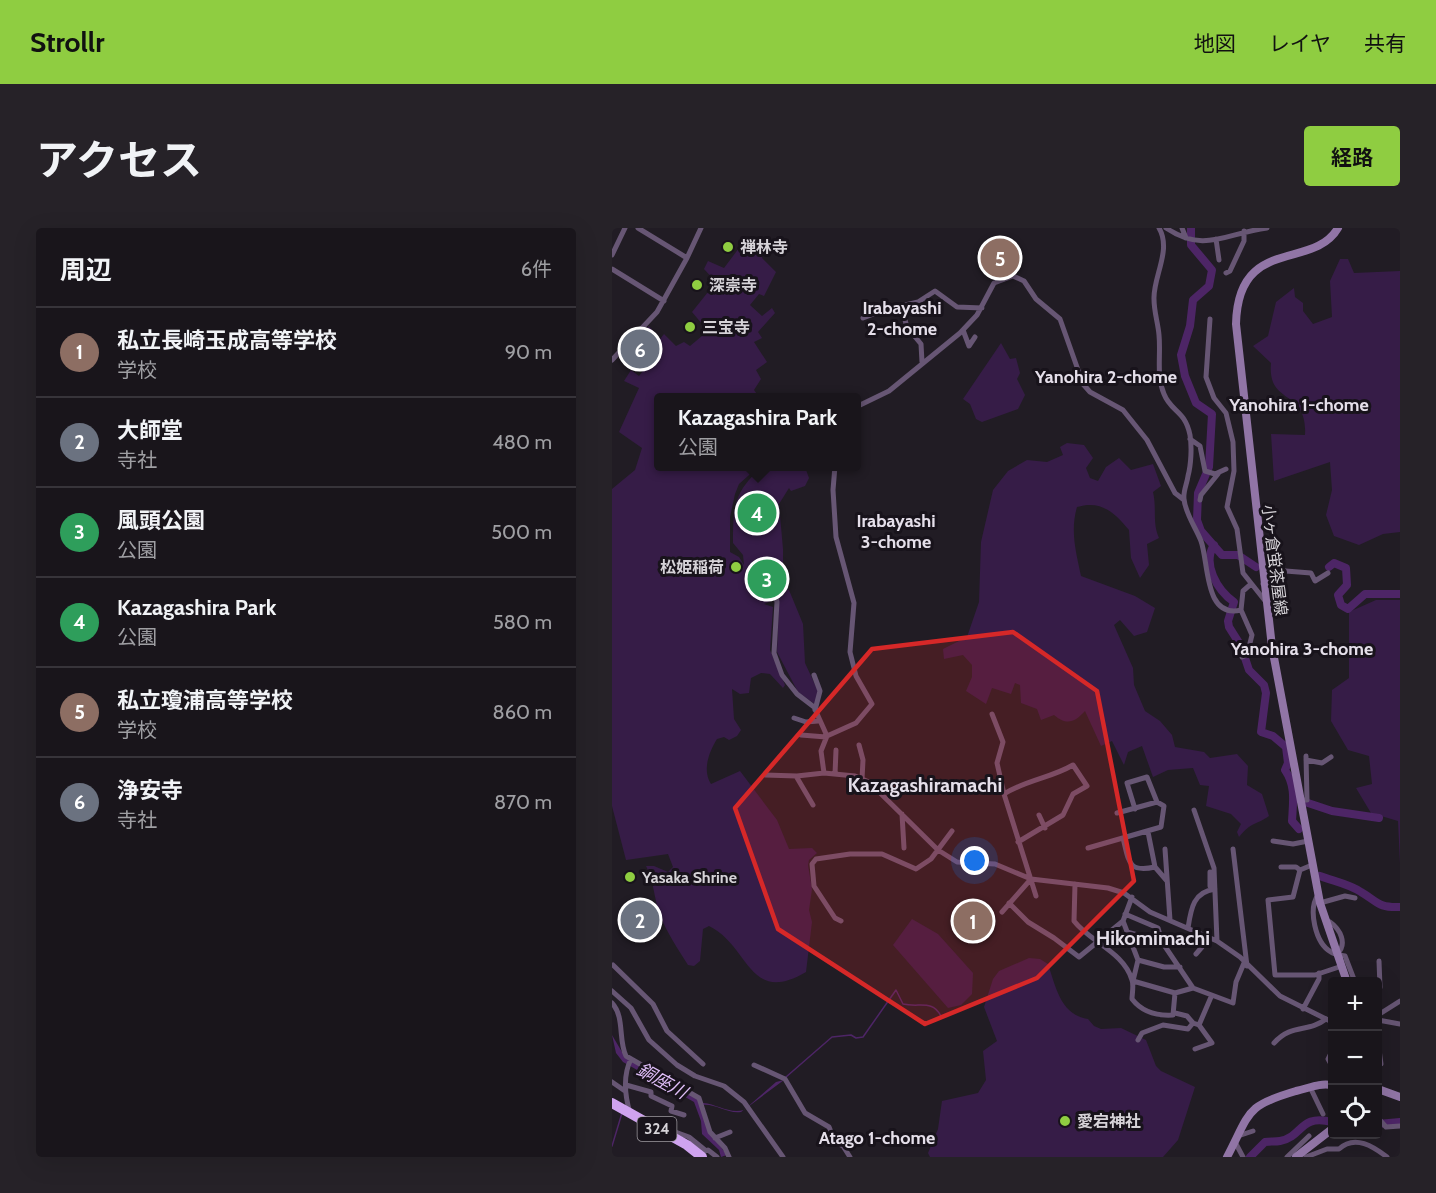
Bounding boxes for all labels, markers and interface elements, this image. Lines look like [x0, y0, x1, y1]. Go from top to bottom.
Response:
text: Strollr [30, 25, 104, 59]
text: 地図 [1194, 31, 1236, 56]
text: レイヤ [1269, 31, 1331, 56]
text: 共有 [1364, 31, 1406, 56]
button: 経路 [1304, 126, 1400, 186]
text: アクセス [36, 134, 202, 186]
pin: 5 [980, 236, 1020, 280]
place label: 禅林寺 [740, 238, 788, 257]
marker: 禅林寺 [721, 240, 735, 254]
text: 周辺 [60, 254, 112, 286]
text: 6件 [521, 257, 552, 281]
place label: 深崇寺 [709, 276, 757, 295]
marker: 深崇寺 [690, 278, 704, 292]
district label: Irabayashi 2-chome [863, 297, 941, 340]
place label: 三宝寺 [702, 318, 750, 337]
marker: 三宝寺 [683, 320, 697, 334]
pin: 6 [621, 326, 660, 372]
text: 私立長崎玉成高等学校 [117, 327, 337, 354]
text: 1 [76, 340, 83, 364]
text: 90 m [505, 340, 552, 364]
text: 学校 [117, 358, 157, 382]
district label: Yanohira 2-chome [1034, 366, 1177, 388]
popup [654, 393, 861, 471]
district label: Yanohira 1-chome [1228, 394, 1369, 416]
text: Kazagashira Park [678, 404, 837, 431]
text: 大師堂 [117, 417, 183, 444]
text: 2 [74, 430, 85, 454]
text: 480 m [492, 430, 552, 454]
text: 公園 [678, 435, 718, 459]
text: 寺社 [117, 448, 157, 472]
pin: 4 [738, 490, 776, 536]
street label: 小ヶ倉蛍茶屋線 [1258, 503, 1291, 617]
text: 風頭公園 [117, 507, 205, 534]
district label: Irabayashi 3-chome [857, 510, 935, 553]
text: 3 [74, 520, 85, 544]
text: 500 m [491, 520, 552, 544]
text: 公園 [117, 538, 157, 562]
pin: 3 [748, 556, 786, 602]
place label: 松姫稲荷 [660, 558, 724, 577]
marker: 松姫稲荷 [729, 560, 743, 574]
text: Kazagashira Park [117, 594, 276, 621]
text: 4 [73, 610, 86, 634]
text: 580 m [493, 610, 552, 634]
text: 公園 [117, 625, 157, 649]
district label: Yanohira 3-chome [1230, 638, 1373, 660]
text: 私立瓊浦高等学校 [117, 687, 293, 714]
text: 5 [74, 700, 85, 724]
text: 860 m [493, 700, 552, 724]
text: 学校 [117, 718, 157, 742]
district label: Kazagashiramachi [848, 773, 1002, 797]
text: 浄安寺 [117, 777, 183, 804]
text: 6 [74, 790, 85, 814]
text: 870 m [494, 790, 552, 814]
text: 寺社 [117, 808, 157, 832]
your location [960, 846, 989, 875]
place label: Yasaka Shrine [641, 868, 737, 887]
marker: Yasaka Shrine [623, 870, 637, 884]
pin: 2 [621, 898, 660, 942]
pin: 1 [954, 898, 992, 944]
district label: Hikomimachi [1096, 926, 1210, 950]
map controls [1328, 977, 1382, 1139]
button: + [1328, 977, 1382, 1031]
button: − [1328, 1031, 1382, 1085]
water label: 銅座川 [633, 1058, 693, 1105]
button: locate [1328, 1085, 1382, 1139]
place label: 愛宕神社 [1077, 1112, 1141, 1131]
marker: 愛宕神社 [1058, 1114, 1072, 1128]
road number: 324 [638, 1117, 676, 1141]
district label: Atago 1-chome [819, 1127, 935, 1149]

